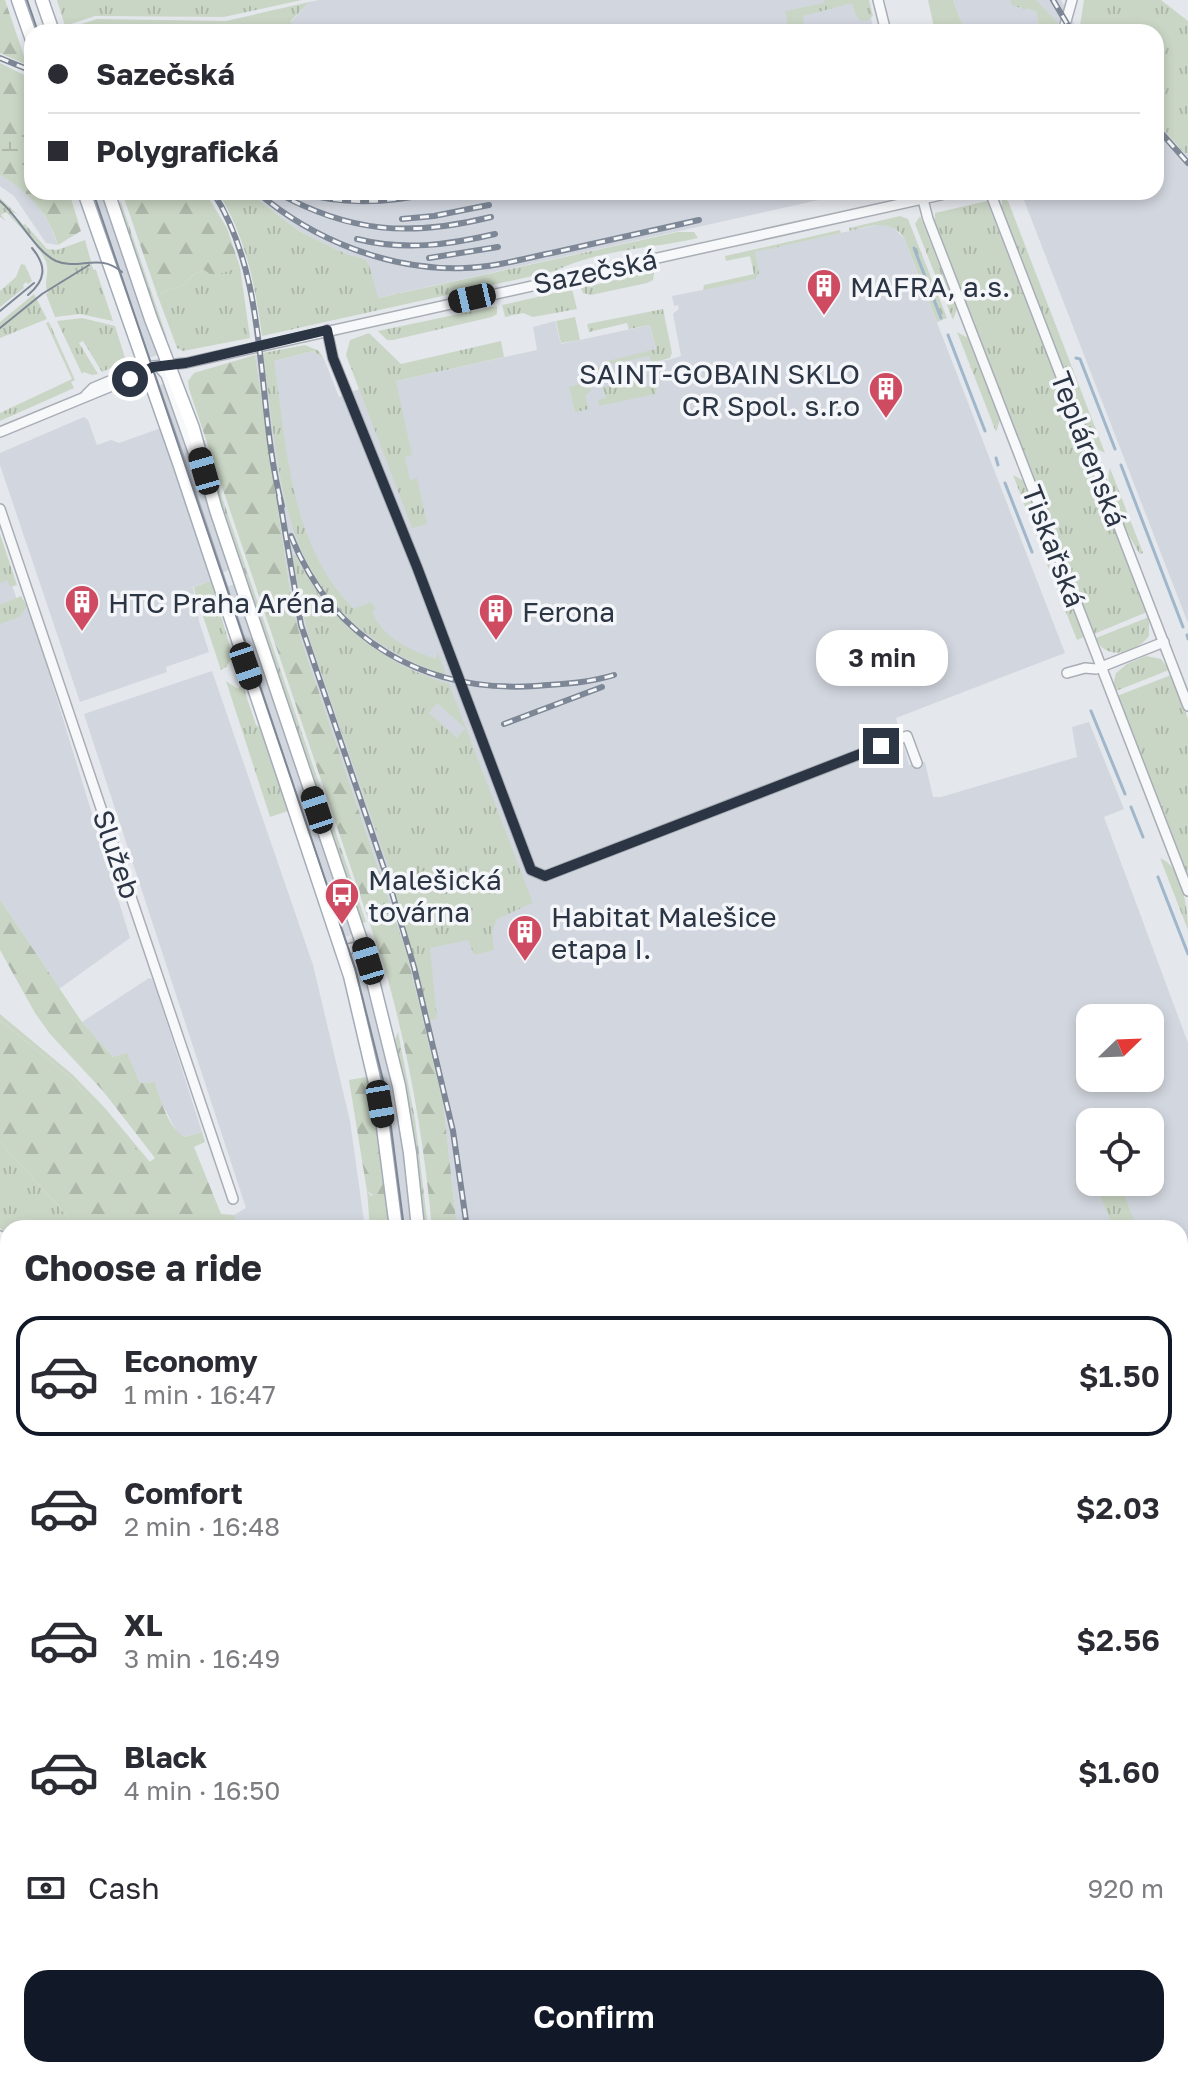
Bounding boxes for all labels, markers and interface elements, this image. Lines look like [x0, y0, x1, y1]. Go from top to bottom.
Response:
text: Sazečská [96, 56, 235, 92]
text: Polygrafická [96, 133, 279, 169]
street label: Sazečská [530, 242, 660, 300]
building icon: MAFRA, a.s. [805, 267, 843, 317]
place label: MAFRA, a.s. [850, 270, 1010, 303]
car [446, 281, 498, 315]
place label: SAINT-GOBAIN SKLO CR Spol. s.r.o [579, 357, 860, 422]
route start [112, 361, 148, 397]
street label: Teplárenská [1044, 367, 1134, 531]
building icon: SAINT-GOBAIN SKLO CR Spol. s.r.o [867, 370, 905, 420]
car [186, 445, 222, 497]
street label: Tiskařská [1016, 480, 1092, 612]
building icon: HTC Praha Aréna [63, 583, 101, 633]
place label: HTC Praha Aréna [108, 586, 336, 619]
building icon: Ferona [477, 592, 515, 642]
place label: Ferona [522, 595, 615, 628]
callout: 3 min [815, 630, 947, 686]
car [227, 639, 265, 693]
text: 3 min [848, 642, 916, 673]
route end [863, 728, 899, 764]
car [298, 783, 336, 837]
street label: Služeb [86, 805, 148, 903]
place label: Malešická továrna [368, 863, 502, 928]
bus stop icon: Malešická továrna [323, 876, 361, 926]
place label: Habitat Malešice etapa I. [551, 900, 776, 965]
building icon: Habitat Malešice etapa I. [506, 913, 544, 963]
car [350, 935, 386, 987]
north arrow [1076, 1004, 1164, 1092]
map controls [1076, 1004, 1164, 1196]
car [364, 1078, 396, 1130]
button: locate [1076, 1108, 1164, 1196]
text: Choose a ride [24, 1246, 262, 1289]
icon: car [28, 1340, 100, 1412]
text: Economy [124, 1343, 258, 1379]
text: $1.50 [1079, 1358, 1160, 1394]
text: 1 min · 16:47 [124, 1379, 276, 1410]
icon: car [28, 1472, 100, 1544]
text: Comfort [124, 1475, 243, 1511]
text: $2.03 [1076, 1490, 1160, 1526]
text: 2 min · 16:48 [124, 1511, 280, 1542]
icon: car [28, 1604, 100, 1676]
text: XL [124, 1607, 163, 1643]
text: $2.56 [1076, 1622, 1160, 1658]
text: 3 min · 16:49 [124, 1643, 280, 1674]
icon: car [28, 1736, 100, 1808]
text: Black [124, 1739, 207, 1775]
text: $1.60 [1078, 1754, 1160, 1790]
text: 4 min · 16:50 [124, 1775, 280, 1806]
icon: cash [24, 1866, 68, 1910]
text: Cash [88, 1870, 160, 1906]
text: 920 m [1088, 1873, 1164, 1904]
button: Confirm [24, 1970, 1164, 2062]

